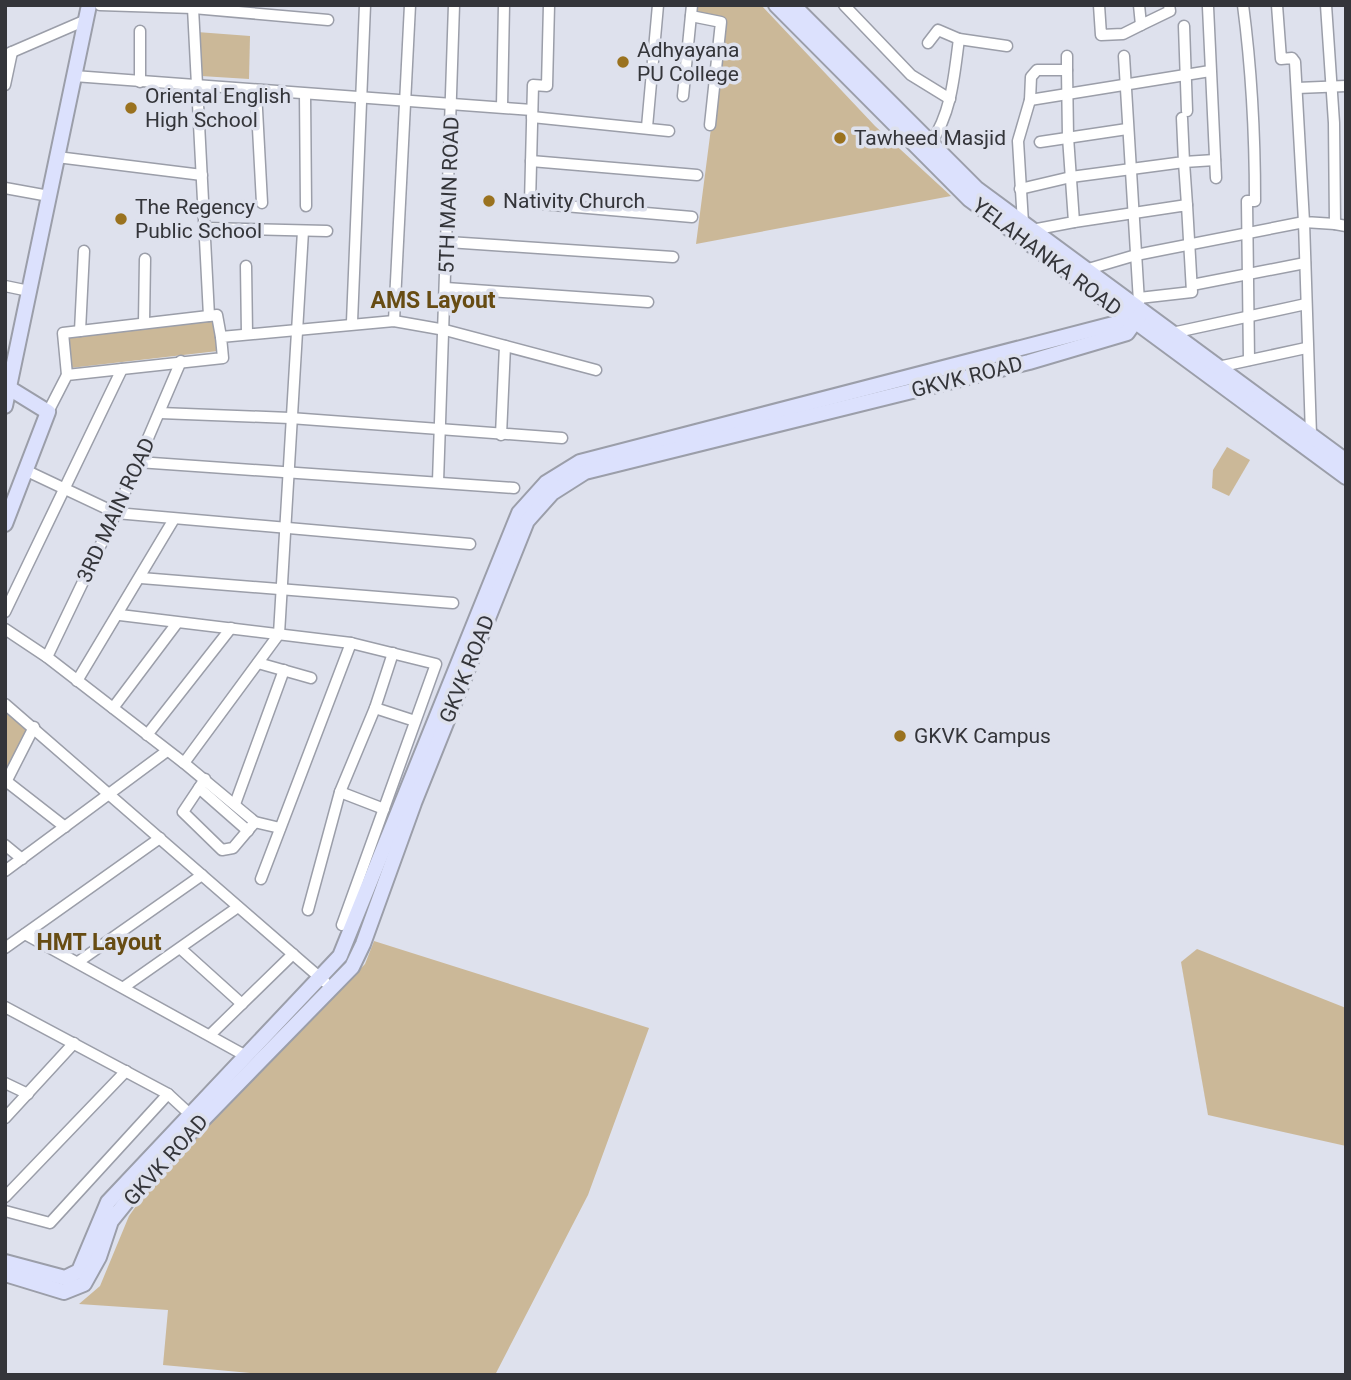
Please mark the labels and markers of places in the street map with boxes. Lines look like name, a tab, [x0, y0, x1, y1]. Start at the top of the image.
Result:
place label: Adhyayana PU College	[637, 38, 739, 86]
marker: Adhyayana PU College	[615, 54, 631, 70]
place label: Oriental English High School	[145, 84, 291, 132]
marker: Oriental English High School	[123, 100, 139, 116]
place label: Tawheed Masjid	[854, 126, 1006, 150]
marker: Tawheed Masjid	[832, 130, 848, 146]
place label: Nativity Church	[503, 189, 645, 213]
marker: Nativity Church	[481, 193, 497, 209]
place label: The Regency Public School	[135, 195, 262, 243]
marker: The Regency Public School	[113, 211, 129, 227]
place label: GKVK Campus	[914, 724, 1051, 748]
marker: GKVK Campus	[892, 728, 908, 744]

